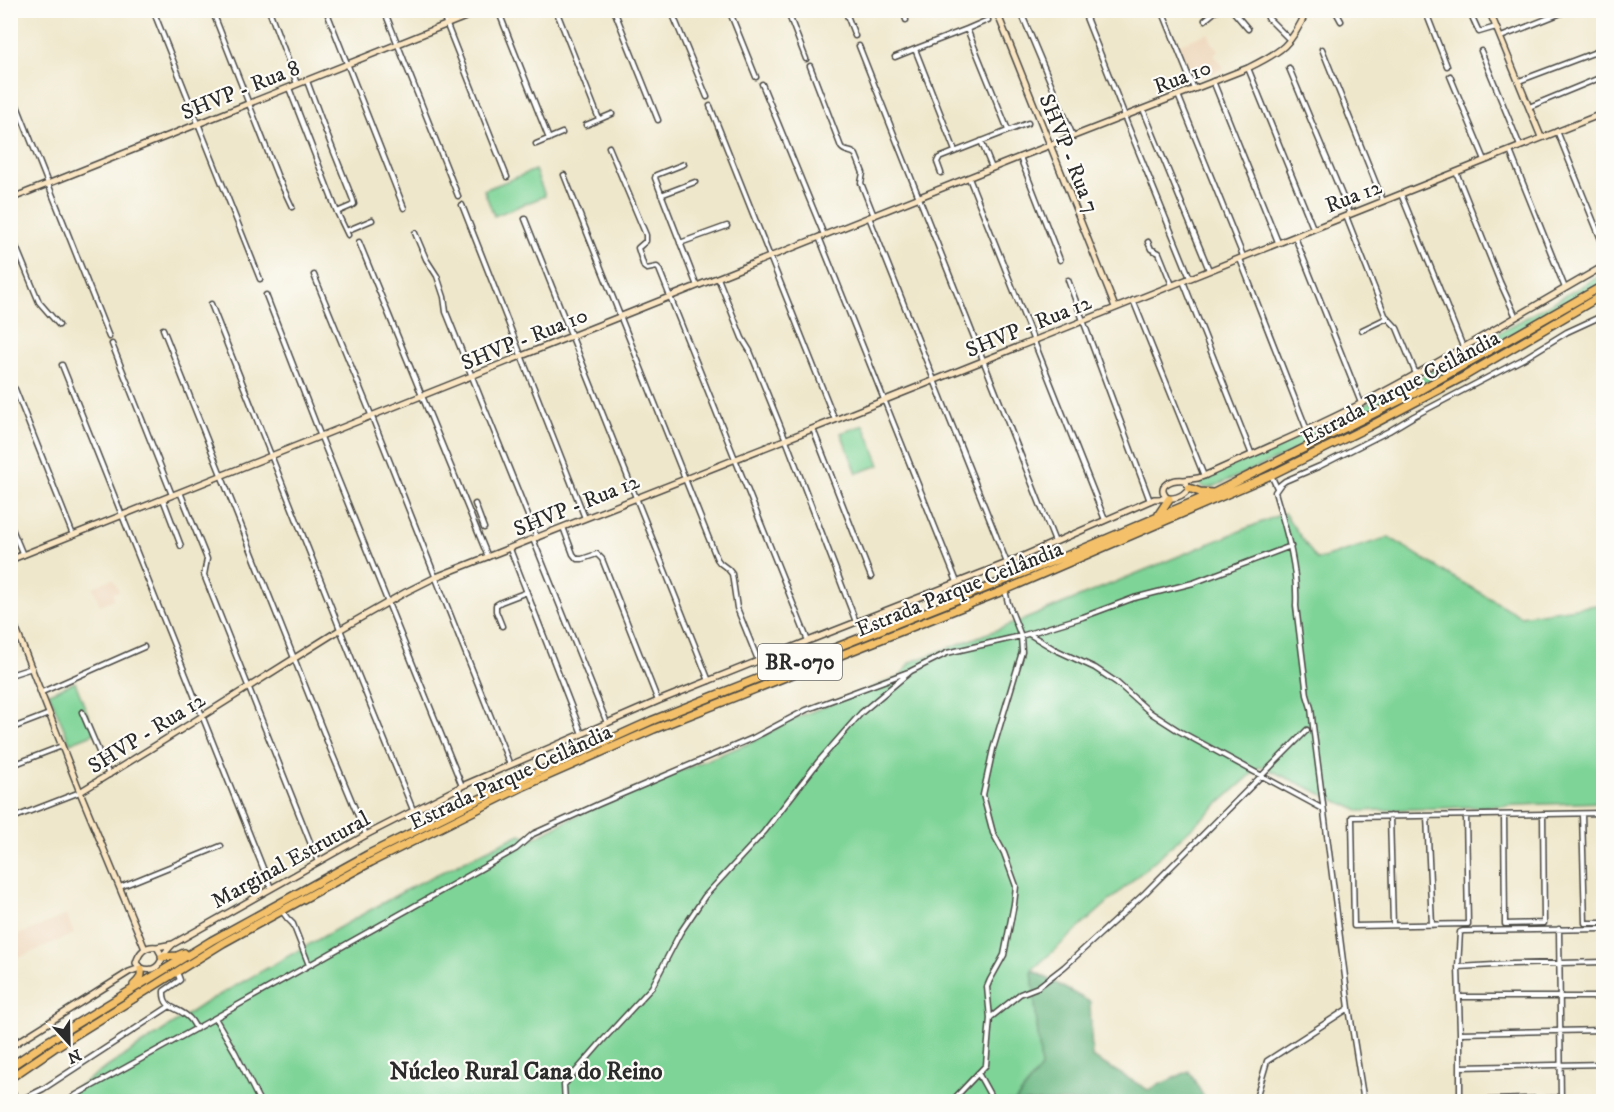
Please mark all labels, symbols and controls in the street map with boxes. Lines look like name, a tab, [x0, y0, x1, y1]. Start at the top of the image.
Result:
street label: SHVP - Rua 8	[177, 54, 304, 126]
street label: Rua 10	[1150, 54, 1215, 101]
street label: SHVP - Rua 7	[1032, 90, 1105, 217]
street label: Rua 12	[1322, 173, 1386, 219]
street label: SHVP - Rua 12	[962, 289, 1096, 364]
street label: SHVP - Rua 10	[457, 302, 592, 377]
street label: Estrada Parque Ceilândia	[1297, 324, 1505, 452]
street label: SHVP - Rua 12	[510, 468, 644, 543]
street label: Estrada Parque Ceilândia	[852, 535, 1068, 643]
road number: BR-070	[758, 644, 842, 680]
street label: SHVP - Rua 12	[83, 686, 211, 780]
street label: Estrada Parque Ceilândia	[405, 718, 617, 836]
street label: Marginal Estrutural	[207, 805, 375, 915]
north arrow	[39, 1013, 99, 1073]
text: N	[64, 1044, 84, 1068]
district label: Núcleo Rural Cana do Reino	[390, 1057, 663, 1087]

